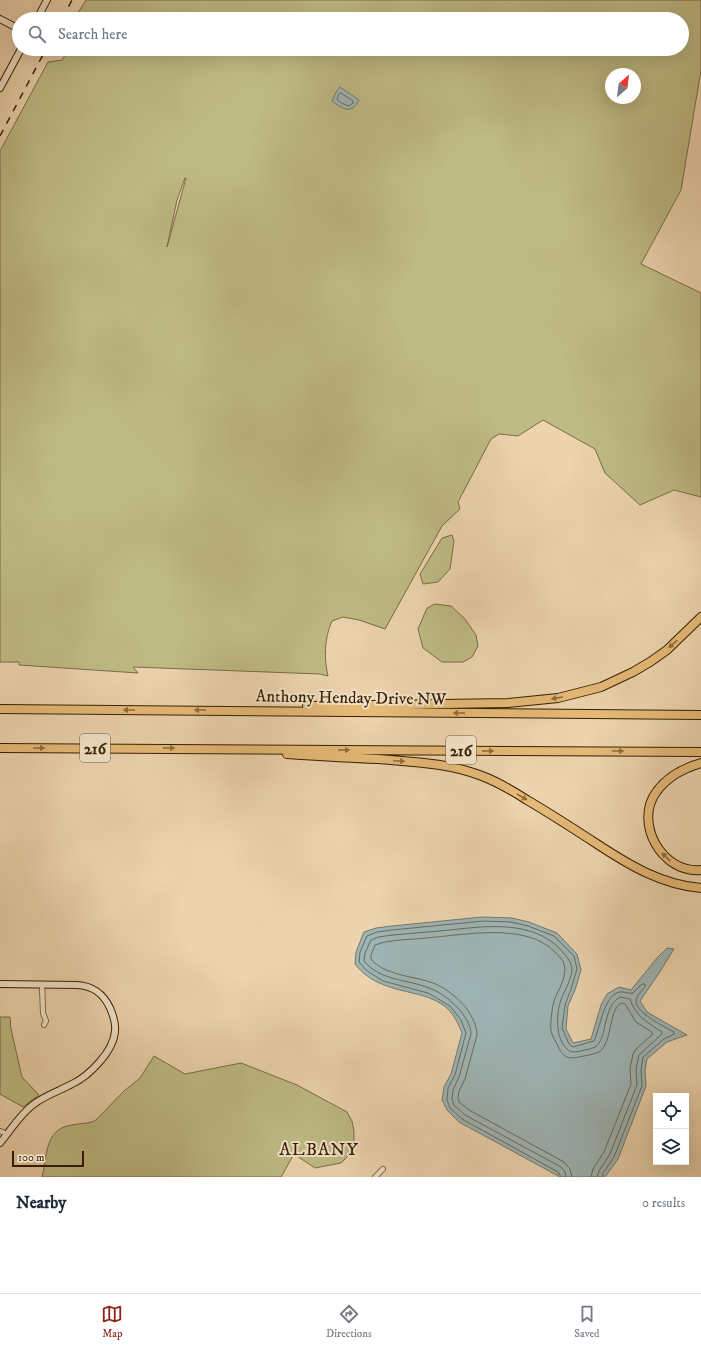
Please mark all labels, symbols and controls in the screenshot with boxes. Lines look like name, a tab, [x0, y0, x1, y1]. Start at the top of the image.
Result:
search box	[12, 12, 689, 56]
icon: search	[26, 23, 48, 45]
text: Search here	[58, 25, 127, 44]
north arrow	[605, 68, 641, 104]
one-way arrow	[668, 639, 678, 649]
street label: Anthony Henday Drive NW	[255, 685, 447, 711]
one-way arrow	[551, 695, 563, 701]
one-way arrow	[122, 707, 135, 713]
one-way arrow	[193, 707, 206, 713]
one-way arrow	[452, 710, 465, 716]
road number: 216	[80, 734, 110, 762]
road number: 216	[446, 736, 476, 764]
one-way arrow	[33, 745, 46, 751]
one-way arrow	[163, 745, 176, 751]
one-way arrow	[338, 746, 350, 753]
one-way arrow	[482, 747, 494, 754]
one-way arrow	[612, 748, 624, 755]
one-way arrow	[393, 757, 405, 764]
one-way arrow	[516, 794, 528, 801]
one-way arrow	[661, 852, 671, 862]
map controls	[653, 1093, 689, 1165]
button: locate	[653, 1093, 689, 1129]
button: layers	[653, 1129, 689, 1165]
district label: ALBANY	[279, 1139, 359, 1161]
scale bar	[12, 1149, 84, 1168]
text: 100 m	[18, 1151, 44, 1165]
text: Nearby	[16, 1192, 66, 1214]
text: 0 results	[642, 1195, 685, 1211]
tab: Map	[101, 1303, 123, 1341]
tab: Directions	[326, 1303, 372, 1341]
tab: Saved	[574, 1303, 600, 1341]

